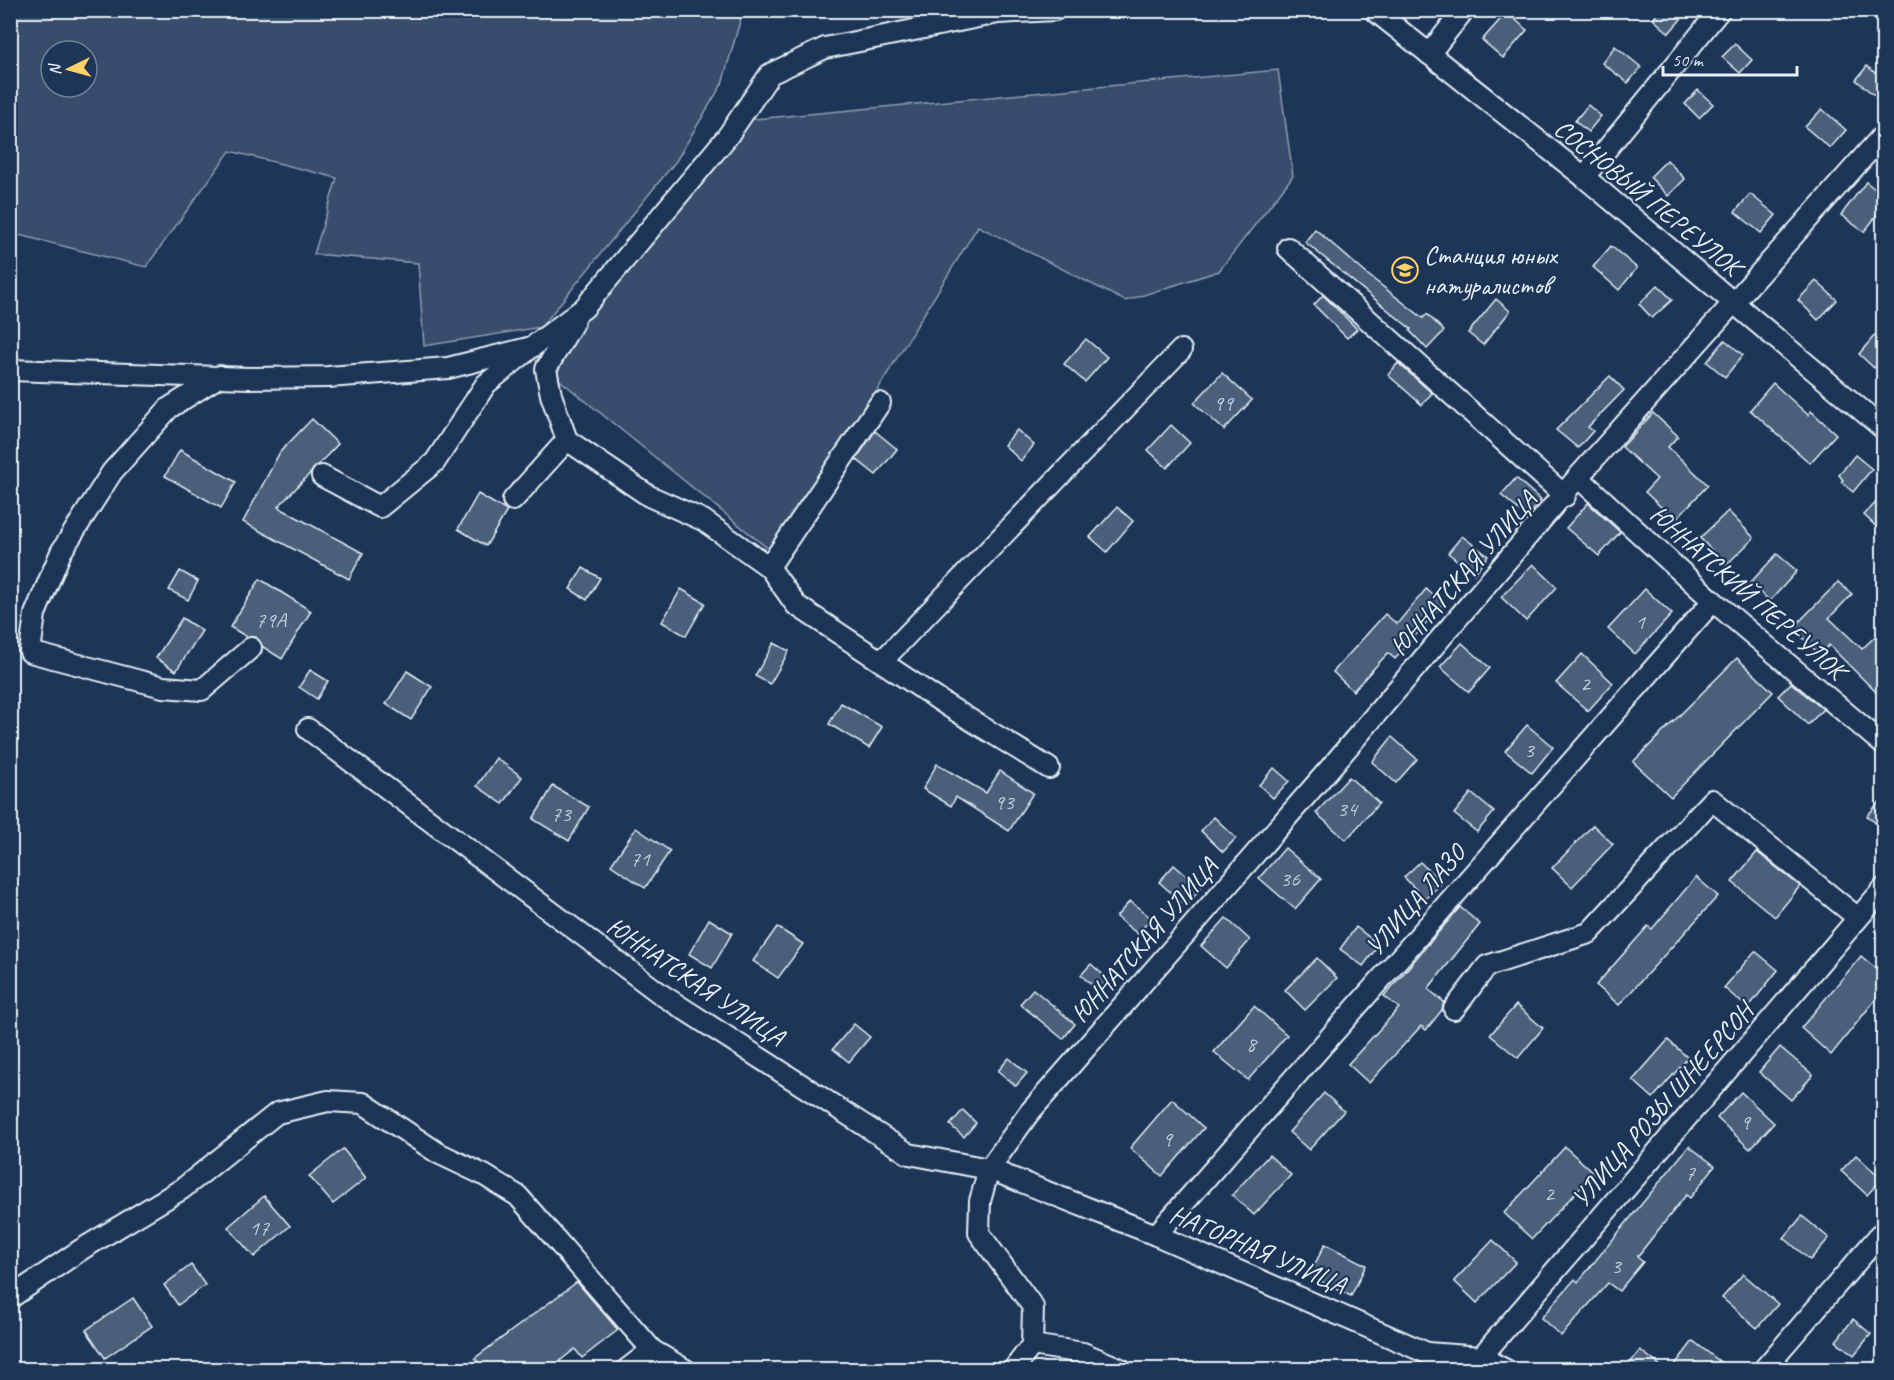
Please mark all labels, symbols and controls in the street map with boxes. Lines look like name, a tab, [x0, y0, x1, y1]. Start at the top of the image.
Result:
north arrow	[39, 39, 99, 99]
scale bar	[1663, 39, 1796, 77]
text: 50 m	[1672, 49, 1705, 71]
text: N	[44, 61, 65, 76]
street label: СОСНОВЫЙ ПЕРЕУЛОК	[1548, 112, 1752, 286]
place label: Станция юных натуралистов	[1424, 239, 1559, 302]
school or university icon: Станция юных натуралистов	[1390, 255, 1420, 285]
house number: 99	[1213, 389, 1235, 417]
street label: ЮННАТСКАЯ УЛИЦА	[1383, 483, 1545, 663]
street label: ЮННАТСКИЙ ПЕРЕУЛОК	[1643, 498, 1856, 690]
house number: 79А	[256, 606, 287, 634]
house number: 1	[1635, 608, 1646, 636]
house number: 2	[1580, 670, 1592, 698]
house number: 3	[1524, 736, 1536, 764]
house number: 93	[994, 788, 1016, 816]
house number: 34	[1337, 795, 1359, 823]
house number: 73	[551, 800, 573, 828]
street label: УЛИЦА ЛАЗО	[1358, 836, 1475, 963]
house number: 71	[630, 845, 651, 873]
street label: ЮННАТСКАЯ УЛИЦА	[1064, 850, 1226, 1030]
house number: 36	[1280, 865, 1301, 893]
street label: ЮННАТСКАЯ УЛИЦА	[600, 910, 793, 1054]
street label: УЛИЦА РОЗЫ ШНЕЕРСОН	[1564, 993, 1763, 1215]
house number: 8	[1246, 1030, 1258, 1058]
house number: 9	[1740, 1108, 1752, 1136]
house number: 9	[1162, 1125, 1174, 1153]
house number: 7	[1685, 1159, 1696, 1187]
house number: 2	[1544, 1180, 1556, 1208]
street label: НАГОРНАЯ УЛИЦА	[1165, 1198, 1353, 1302]
house number: 17	[249, 1214, 270, 1242]
house number: 3	[1611, 1252, 1623, 1280]

